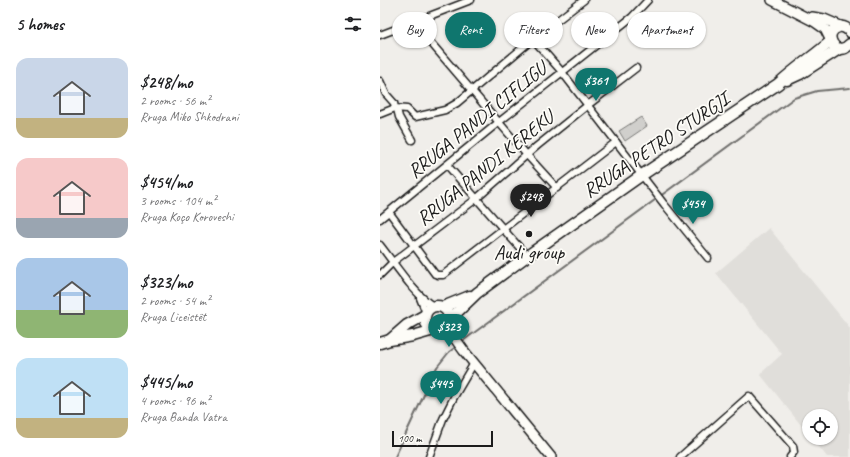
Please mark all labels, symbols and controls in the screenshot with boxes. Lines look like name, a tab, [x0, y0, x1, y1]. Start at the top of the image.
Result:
chip: Buy	[392, 12, 437, 48]
chip: Rent	[445, 12, 496, 48]
chip: Filters	[504, 12, 563, 48]
chip: New	[571, 12, 619, 48]
chip: Apartment	[627, 12, 706, 48]
icon: filters	[342, 13, 364, 35]
text: 5 homes	[16, 14, 64, 35]
street label: RRUGA PANDI CIFLIGU	[403, 54, 554, 184]
pin: $361	[572, 68, 620, 102]
text: $248/mo	[140, 72, 192, 93]
text: $361	[584, 73, 608, 89]
icon: home	[48, 74, 96, 122]
street label: RRUGA PETRO STURGJI	[578, 85, 737, 203]
text: 2 rooms · 56 m²	[140, 93, 210, 109]
street label: RRUGA PANDI KEREKU	[411, 103, 561, 231]
text: Rruga Miko Shkodrani	[140, 109, 238, 125]
text: $454/mo	[140, 172, 192, 193]
icon: home	[48, 174, 96, 222]
pin: $248	[507, 184, 555, 218]
text: $248	[519, 189, 543, 205]
pin: $454	[669, 191, 717, 225]
text: 3 rooms · 104 m²	[140, 193, 216, 209]
text: $454	[681, 196, 705, 212]
text: Rruga Koço Koroveshi	[140, 209, 234, 225]
marker: Audi group	[524, 229, 534, 239]
place label: Audi group	[494, 240, 565, 265]
text: $323/mo	[140, 272, 192, 293]
icon: home	[48, 274, 96, 322]
text: 2 rooms · 54 m²	[140, 293, 210, 309]
text: Rruga Liceistët	[140, 309, 206, 325]
pin: $323	[425, 314, 473, 348]
text: $323	[437, 319, 461, 335]
pin: $445	[417, 371, 465, 405]
text: $445/mo	[140, 372, 192, 393]
icon: home	[48, 374, 96, 422]
text: $445	[429, 376, 453, 392]
text: 4 rooms · 96 m²	[140, 393, 210, 409]
text: Rruga Banda Vatra	[140, 409, 227, 425]
map controls	[802, 409, 838, 445]
button: locate	[802, 409, 838, 445]
scale bar	[392, 429, 493, 448]
text: 100 m	[398, 431, 422, 445]

